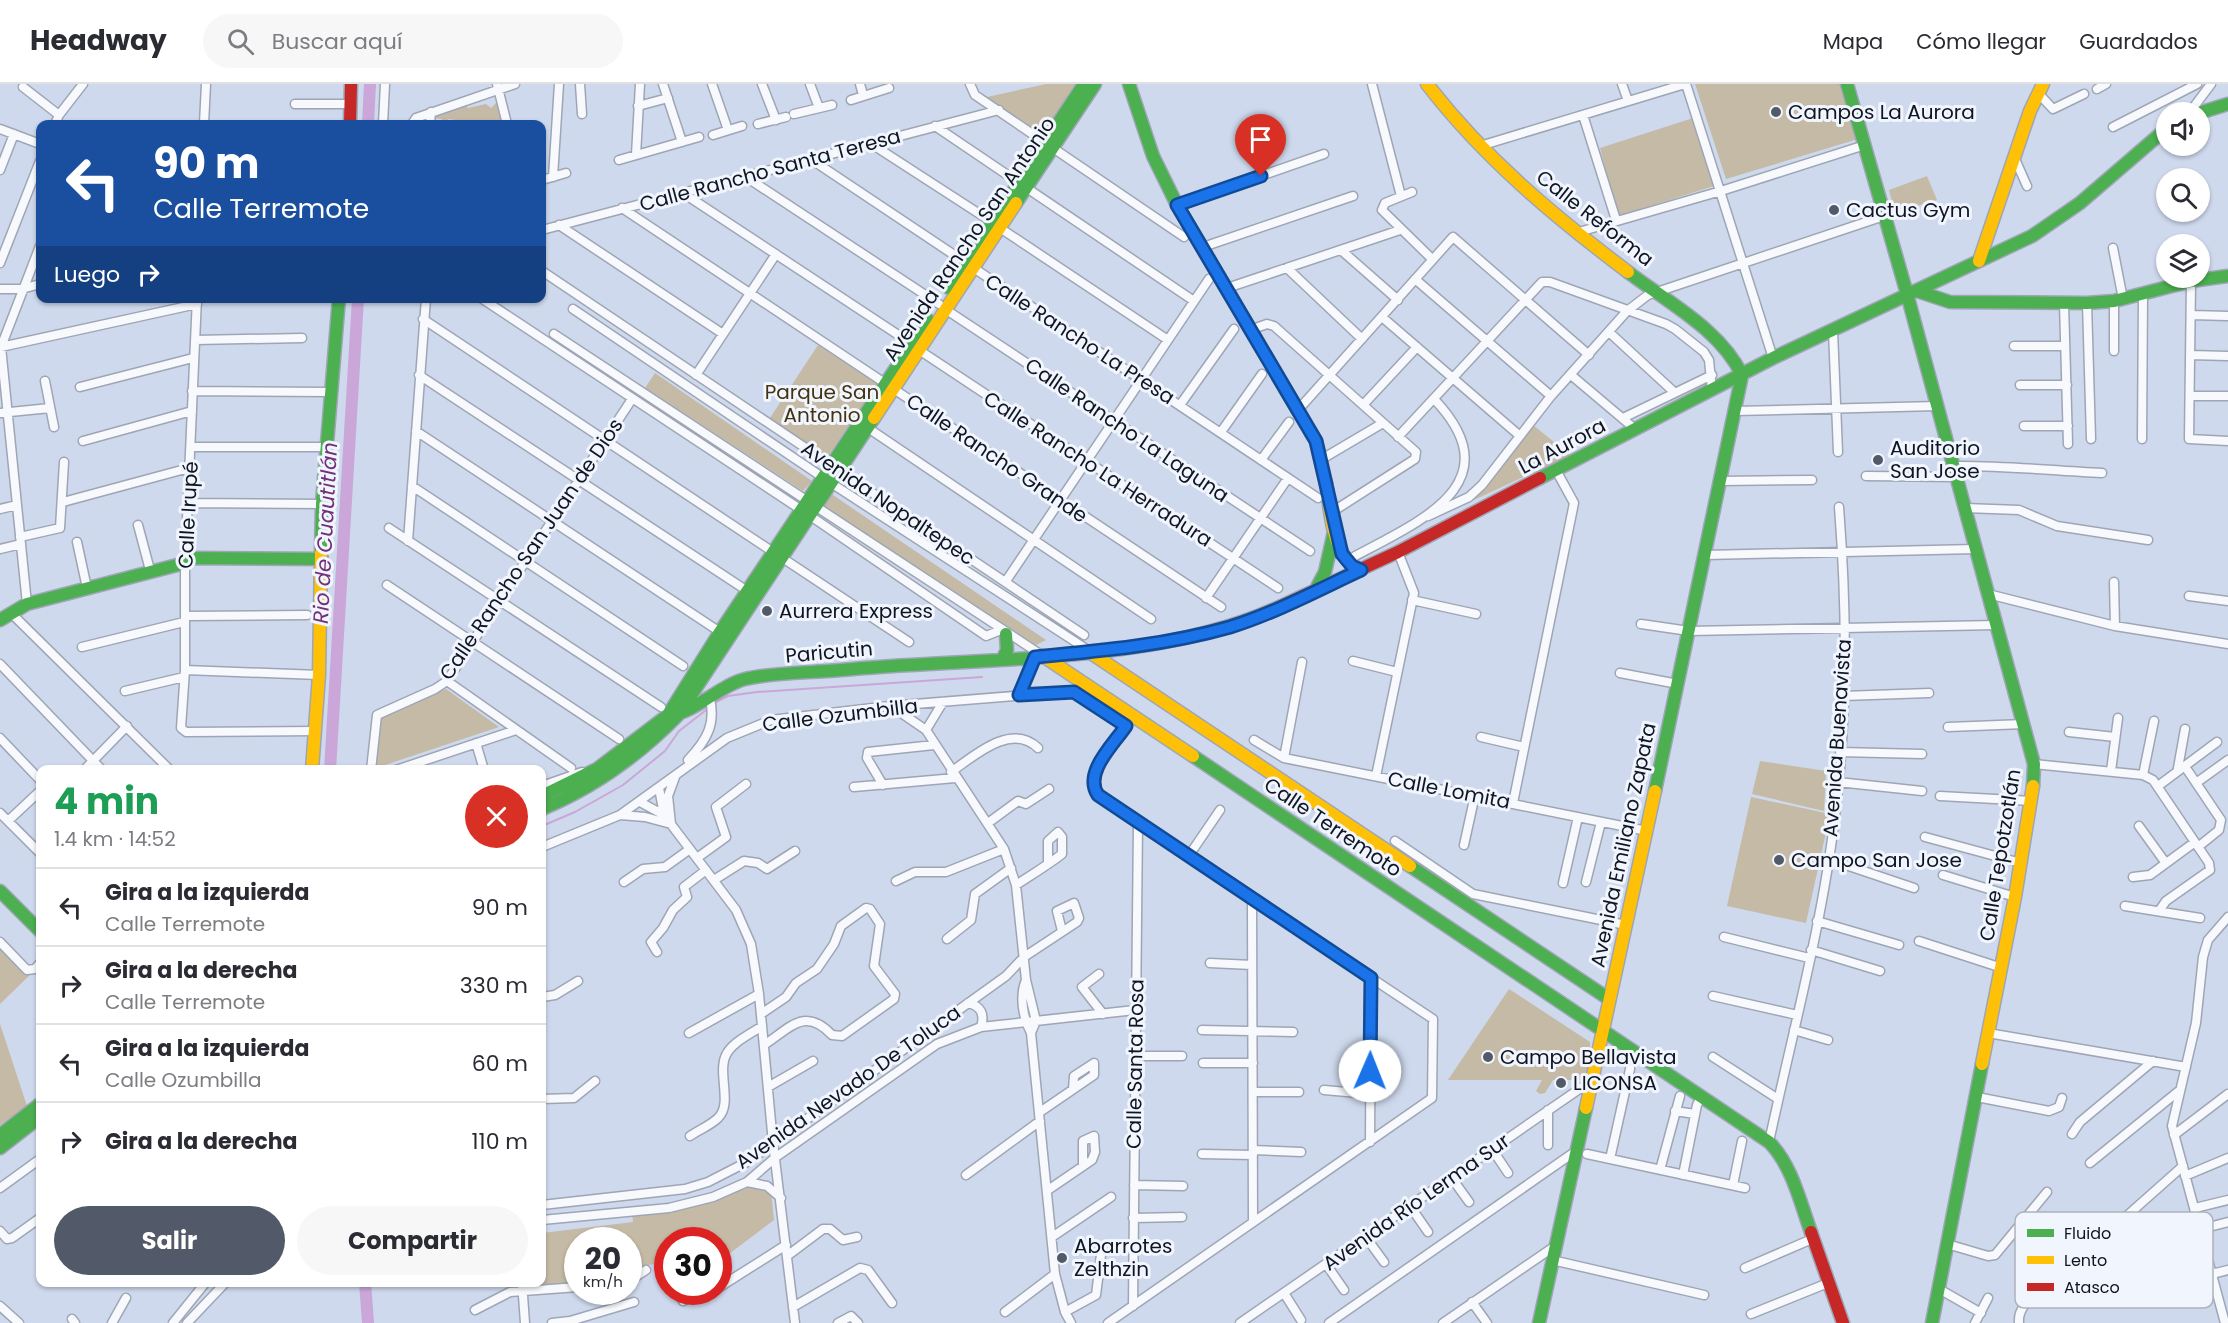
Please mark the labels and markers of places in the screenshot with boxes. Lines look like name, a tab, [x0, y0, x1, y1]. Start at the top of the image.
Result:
place label: Campos La Aurora	[1788, 98, 1975, 126]
marker: Campos La Aurora	[1769, 105, 1783, 119]
pin	[1235, 114, 1286, 176]
place label: Cactus Gym	[1846, 196, 1970, 224]
marker: Cactus Gym	[1827, 203, 1841, 217]
place label: Auditorio San Jose	[1890, 434, 1980, 485]
marker: Auditorio San Jose	[1871, 453, 1885, 467]
place label: Aurrera Express	[779, 597, 933, 625]
marker: Aurrera Express	[760, 604, 774, 618]
place label: Campo San Jose	[1791, 846, 1962, 874]
marker: Campo San Jose	[1772, 853, 1786, 867]
place label: Campo Bellavista	[1500, 1043, 1677, 1071]
marker: Campo Bellavista	[1481, 1050, 1495, 1064]
place label: LICONSA	[1573, 1069, 1657, 1097]
marker: LICONSA	[1554, 1076, 1568, 1090]
place label: Abarrotes Zelthzin	[1074, 1232, 1172, 1283]
marker: Abarrotes Zelthzin	[1055, 1251, 1069, 1265]

